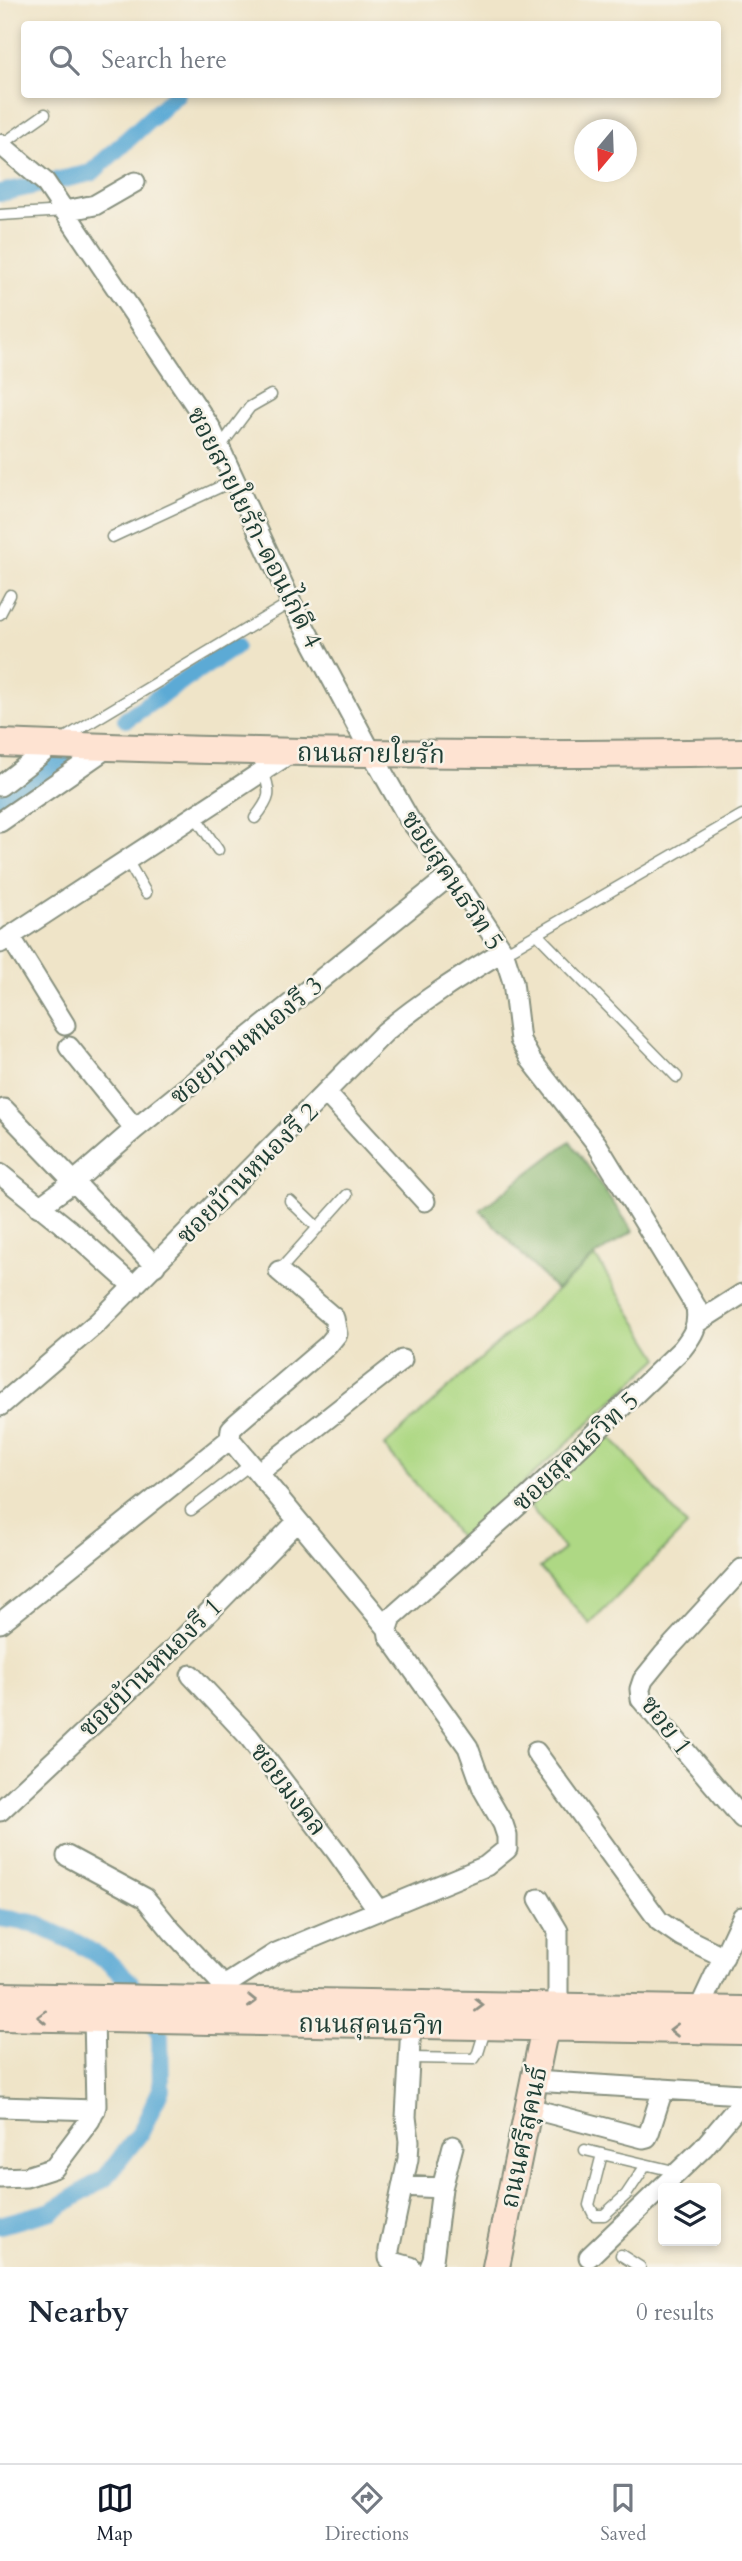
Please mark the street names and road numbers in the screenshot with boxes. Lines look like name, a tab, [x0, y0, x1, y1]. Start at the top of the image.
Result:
street label: ซอยสายใยรัก-ดอนไก่ดี 4	[178, 400, 332, 654]
street label: ถนนสายใยรัก	[297, 734, 445, 772]
street label: ซอยสุคนธวิท 5	[393, 804, 512, 957]
street label: ซอยบ้านหนองรี 3	[162, 968, 330, 1113]
street label: ซอยบ้านหนองรี 2	[169, 1095, 326, 1252]
street label: ซอยสุคนธวิท 5	[504, 1383, 646, 1519]
street label: ซอยบ้านหนองรี 1	[71, 1590, 230, 1745]
street label: ซอย 1	[633, 1688, 701, 1762]
street label: ซอยมงคล	[242, 1735, 335, 1843]
street label: ถนนสุคนธวิท	[298, 2006, 444, 2043]
street label: ถนนศรีสุคนธ์	[491, 2063, 556, 2211]

